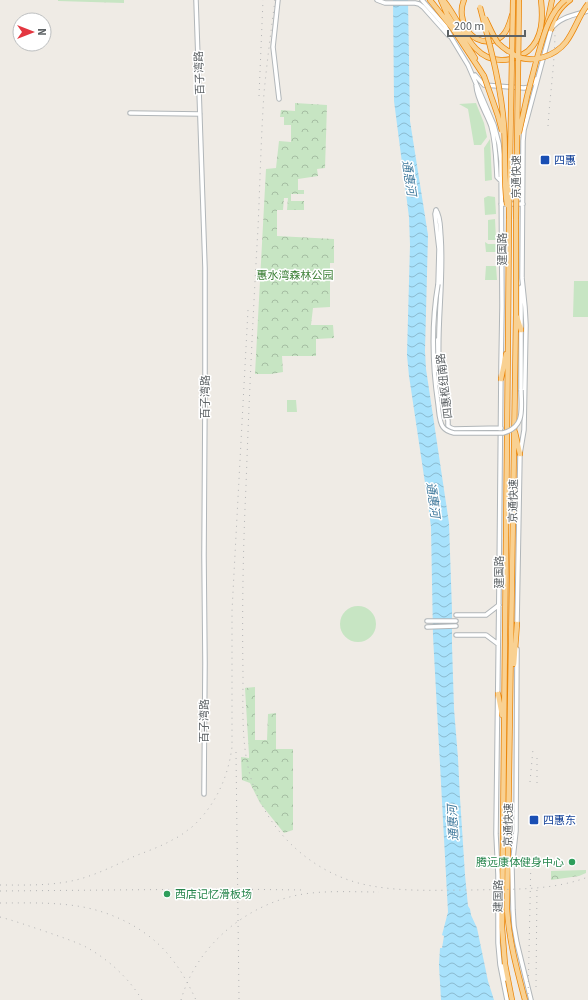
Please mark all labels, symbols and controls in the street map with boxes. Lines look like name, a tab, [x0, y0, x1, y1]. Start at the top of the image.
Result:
north arrow	[12, 12, 52, 52]
scale bar	[448, 12, 525, 38]
text: 200 m	[454, 18, 484, 35]
text: N	[34, 28, 49, 36]
street label: 百子湾路	[191, 51, 208, 95]
place label: 四惠	[554, 153, 576, 168]
marker: 四惠	[539, 154, 551, 166]
street label: 京通快速	[509, 155, 524, 199]
water label: 通惠河	[397, 159, 420, 199]
street label: 建国路	[495, 233, 510, 266]
park label: 惠水湾森林公园	[257, 268, 334, 283]
street label: 四惠枢纽南路	[433, 352, 456, 420]
street label: 百子湾路	[198, 375, 213, 419]
street label: 京通快速	[506, 479, 521, 523]
water label: 通惠河	[422, 481, 444, 521]
street label: 建国路	[492, 556, 507, 589]
street label: 百子湾路	[197, 699, 212, 743]
water label: 通惠河	[444, 803, 463, 841]
street label: 京通快速	[501, 803, 516, 847]
place label: 四惠东	[543, 813, 576, 828]
marker: 四惠东	[528, 814, 540, 826]
place label: 腾远康体健身中心	[476, 855, 564, 870]
marker: 腾远康体健身中心	[567, 857, 577, 867]
street label: 建国路	[491, 879, 506, 913]
place label: 西店记忆滑板场	[175, 887, 252, 902]
marker: 西店记忆滑板场	[162, 889, 172, 899]

